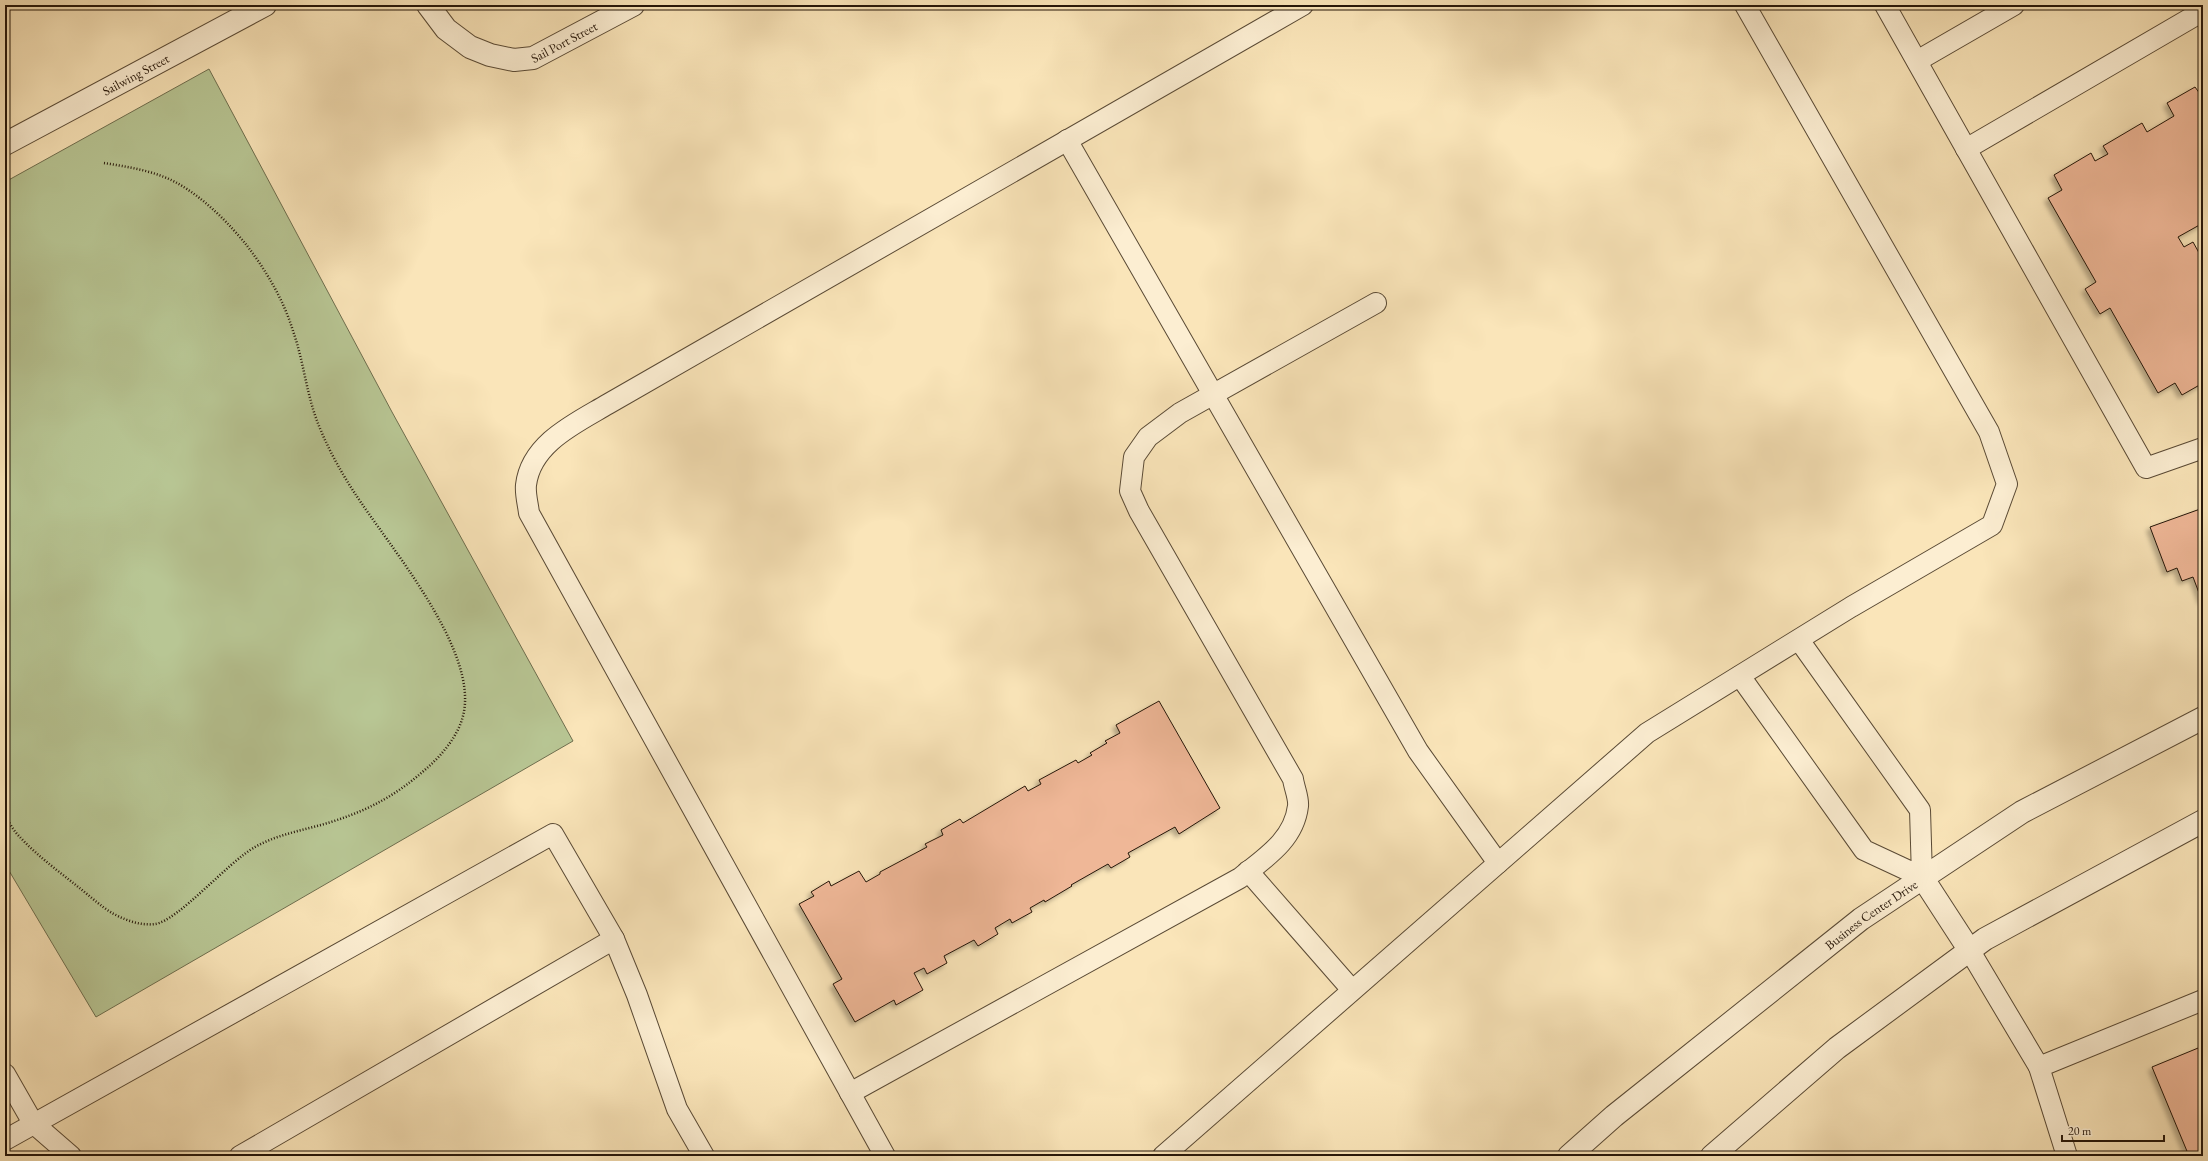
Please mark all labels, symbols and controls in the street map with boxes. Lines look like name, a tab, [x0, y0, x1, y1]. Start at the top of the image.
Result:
street label: Sail Port Street	[528, 18, 600, 67]
street label: Sailwing Street	[99, 50, 172, 99]
street label: Business Center Drive	[1822, 876, 1921, 954]
scale bar	[2062, 1117, 2164, 1143]
text: 20 m	[2068, 1123, 2092, 1139]

